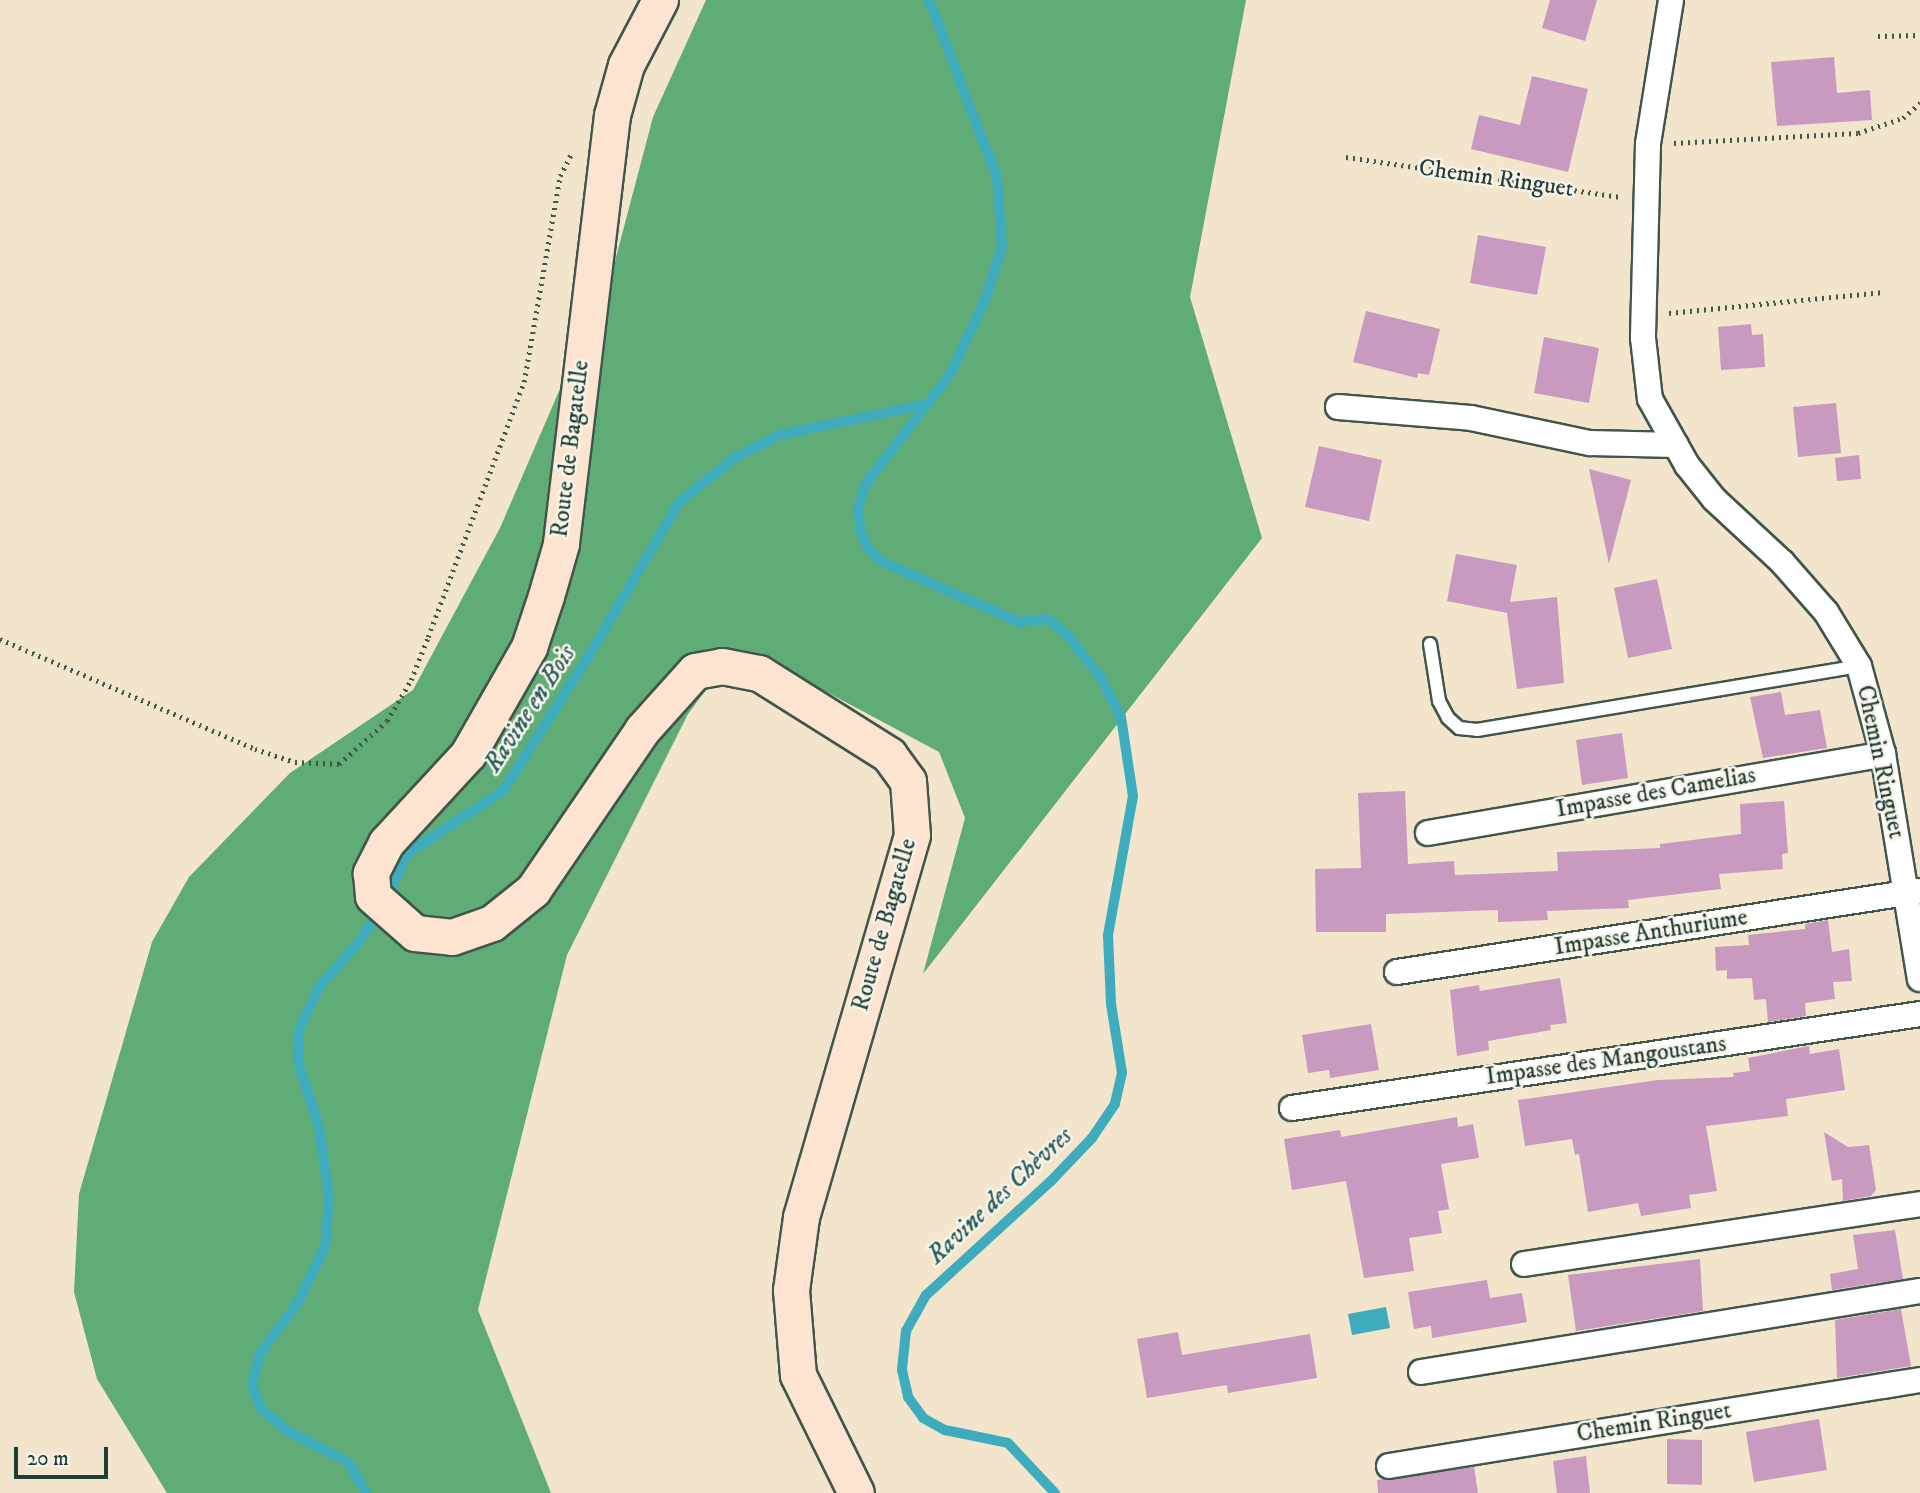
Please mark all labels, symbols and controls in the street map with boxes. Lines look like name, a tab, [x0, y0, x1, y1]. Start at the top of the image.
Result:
street label: Chemin Ringuet	[1417, 154, 1575, 204]
street label: Route de Bagatelle	[546, 359, 596, 539]
water label: Ravine en Bois	[477, 640, 583, 778]
street label: Chemin Ringuet	[1850, 683, 1910, 841]
street label: Impasse des Camelias	[1554, 761, 1758, 825]
street label: Route de Bagatelle	[847, 835, 923, 1015]
street label: Impasse Anthuriume	[1552, 904, 1750, 962]
street label: Impasse des Mangoustans	[1484, 1030, 1728, 1092]
water label: Ravine des Chèvres	[921, 1121, 1079, 1271]
street label: Chemin Ringuet	[1575, 1397, 1733, 1449]
scale bar	[18, 1434, 112, 1478]
text: 20 m	[27, 1446, 69, 1472]

